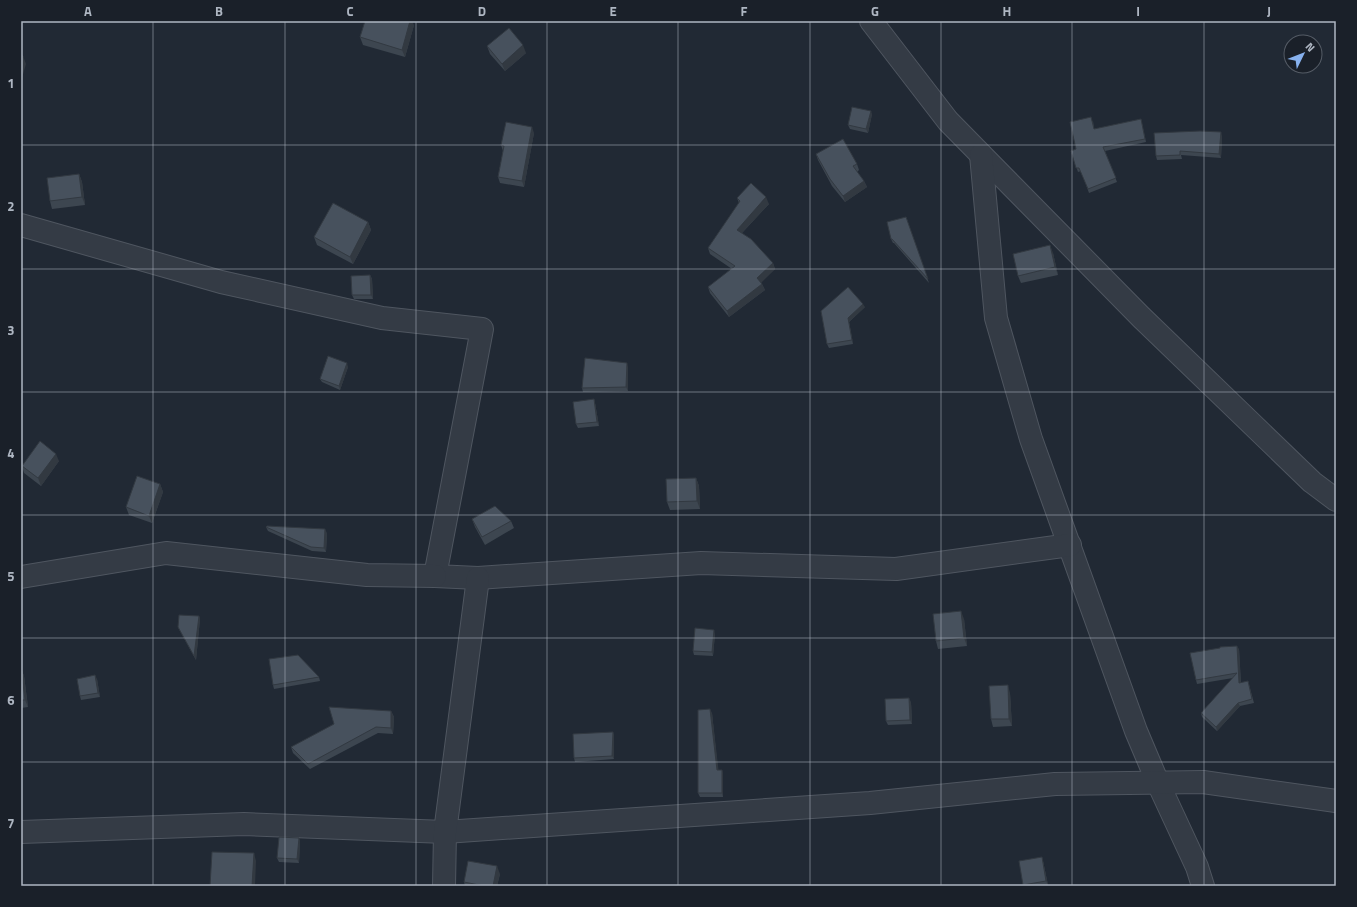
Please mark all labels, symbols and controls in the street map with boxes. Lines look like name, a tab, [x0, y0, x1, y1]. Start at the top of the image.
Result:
text: A	[84, 1, 92, 21]
text: B	[215, 1, 223, 21]
text: C	[346, 1, 354, 21]
text: D	[478, 1, 486, 21]
text: E	[609, 1, 617, 21]
text: F	[741, 1, 748, 21]
text: G	[871, 1, 879, 21]
text: H	[1003, 1, 1011, 21]
text: I	[1136, 1, 1140, 21]
text: J	[1267, 1, 1271, 21]
north arrow	[1283, 34, 1323, 74]
text: N	[1302, 39, 1319, 55]
text: 1	[7, 73, 15, 93]
text: 2	[7, 196, 15, 216]
text: 3	[7, 320, 15, 340]
text: 4	[7, 443, 15, 463]
text: 5	[7, 566, 15, 586]
text: 6	[7, 690, 15, 710]
text: 7	[7, 813, 15, 833]

